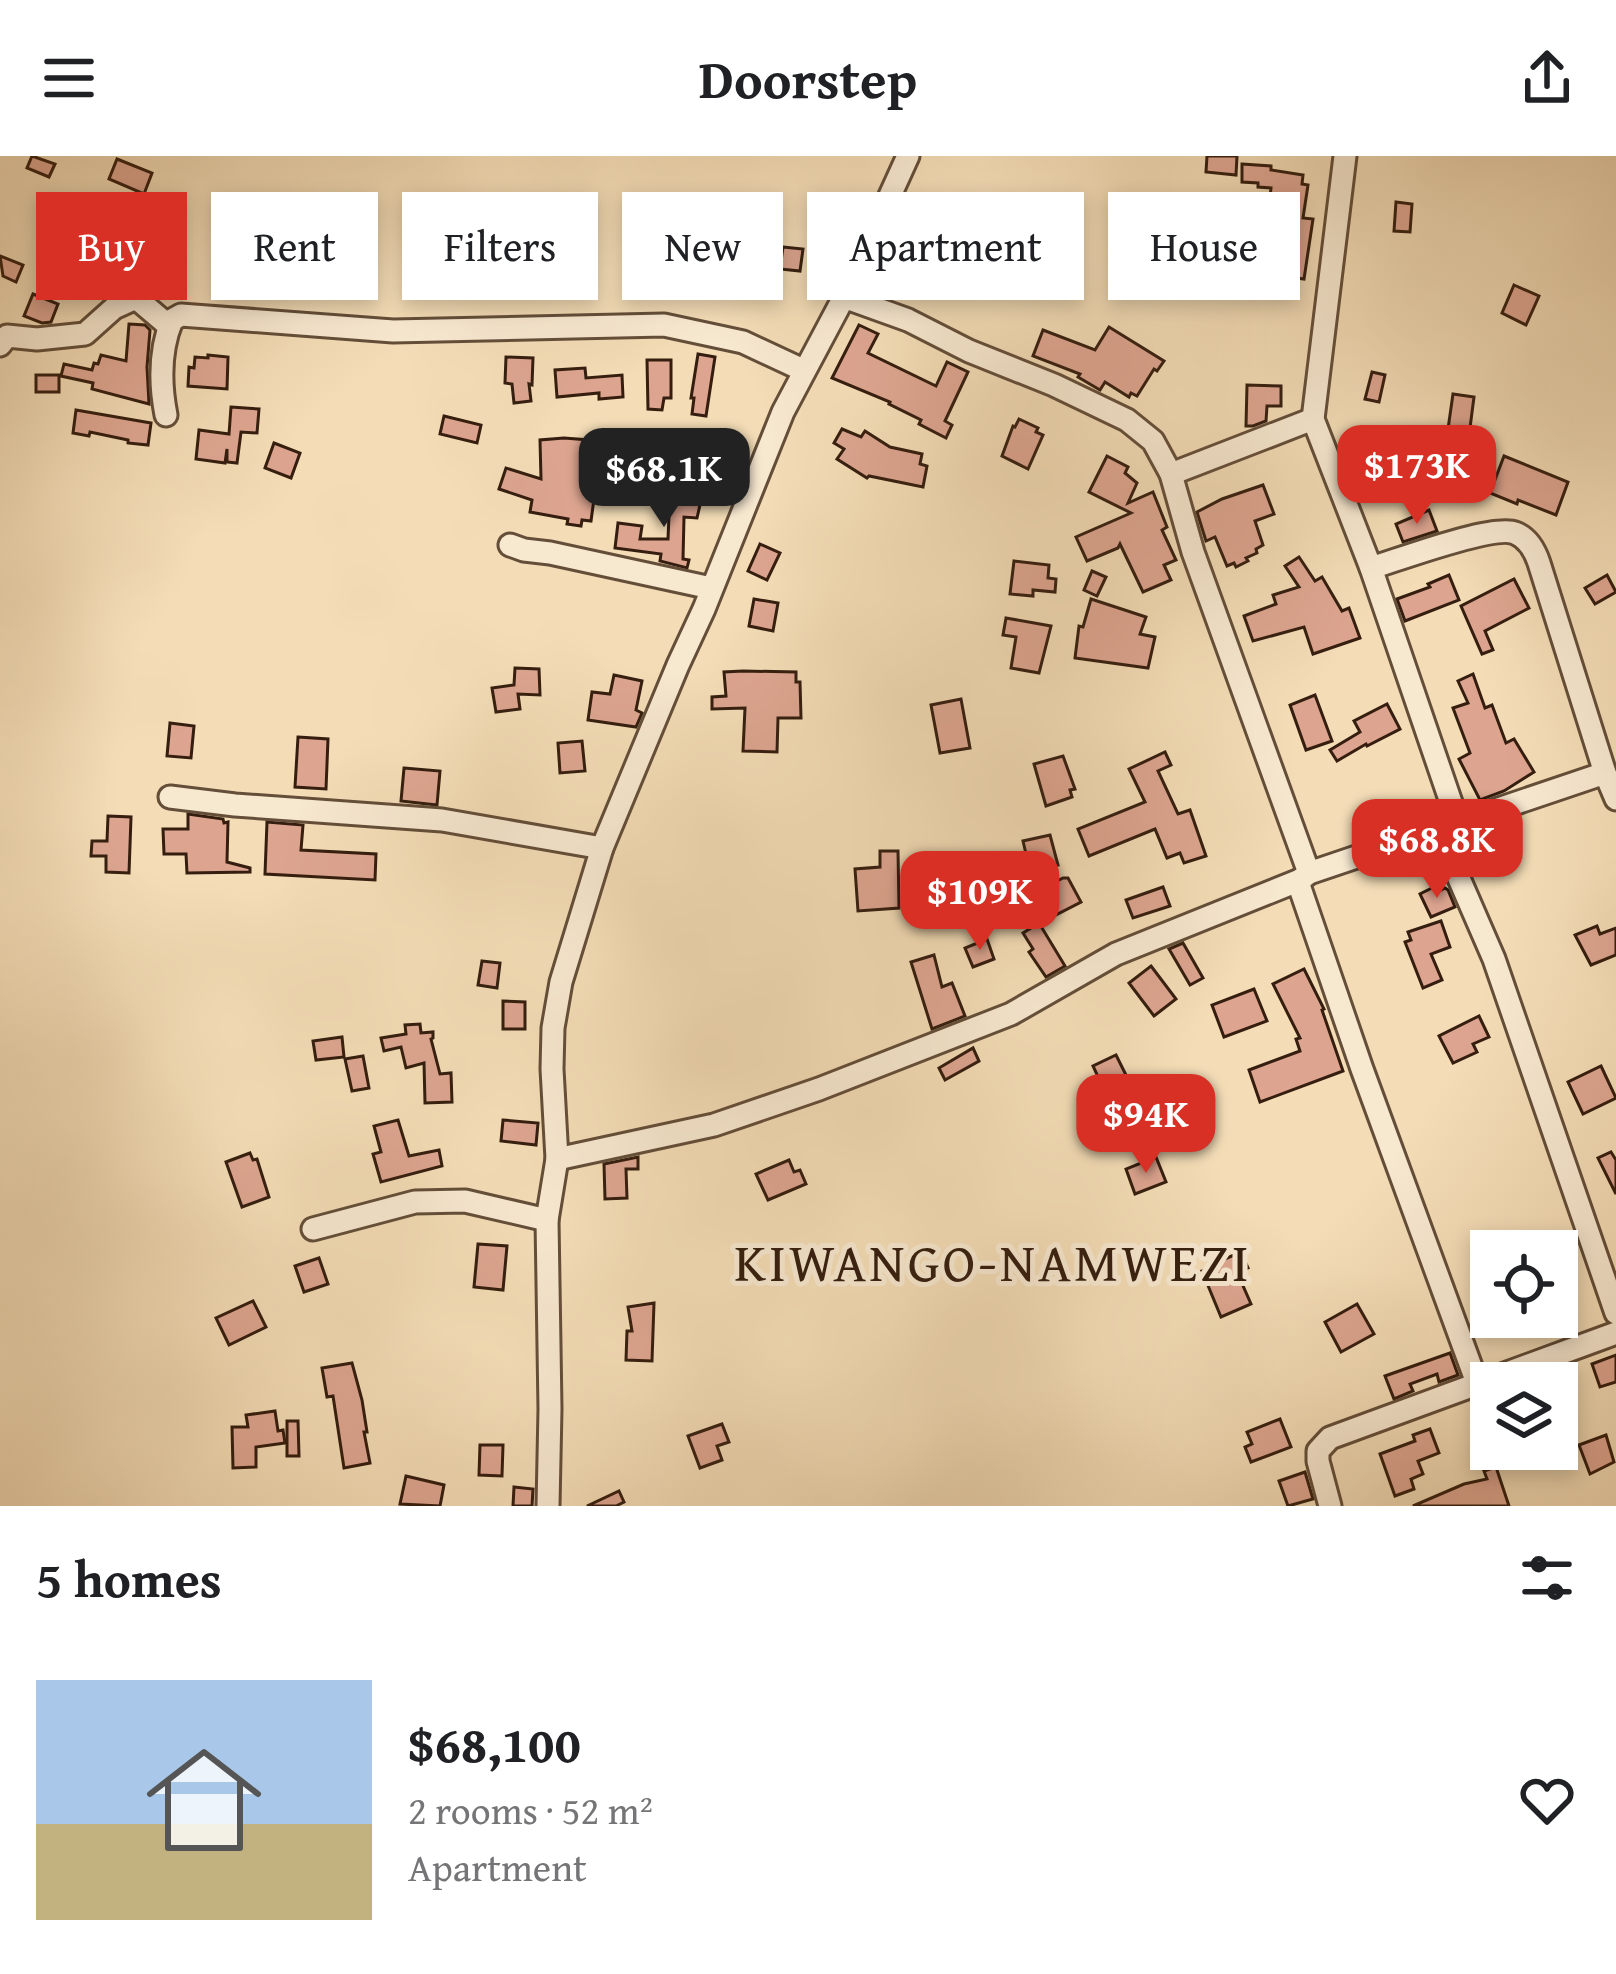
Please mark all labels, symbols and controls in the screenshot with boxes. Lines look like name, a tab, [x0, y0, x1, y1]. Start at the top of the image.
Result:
text: Doorstep	[699, 39, 917, 118]
icon: menu	[36, 45, 102, 111]
icon: share	[1514, 45, 1580, 111]
chip: Buy	[36, 192, 187, 300]
chip: Rent	[211, 192, 378, 300]
chip: Filters	[402, 192, 598, 300]
chip: New	[622, 192, 783, 300]
chip: Apartment	[807, 192, 1084, 300]
chip: House	[1108, 192, 1300, 300]
pin: $173K	[1333, 425, 1501, 527]
pin: $68.1K	[566, 428, 762, 530]
text: $173K	[1364, 435, 1470, 492]
text: $68.1K	[606, 438, 722, 495]
pin: $68.8K	[1339, 799, 1535, 901]
text: $68.8K	[1379, 809, 1495, 866]
pin: $109K	[896, 851, 1064, 953]
text: $109K	[927, 861, 1033, 918]
pin: $94K	[1075, 1074, 1217, 1176]
text: $94K	[1103, 1084, 1189, 1141]
district label: KIWANGO-NAMWEZI	[734, 1222, 1252, 1301]
map controls	[1470, 1230, 1578, 1470]
button: locate	[1470, 1230, 1578, 1338]
button: layers	[1470, 1362, 1578, 1470]
text: 5 homes	[36, 1541, 222, 1616]
icon: filters	[1514, 1545, 1580, 1611]
text: $68,100	[408, 1706, 581, 1781]
icon: home	[132, 1728, 276, 1872]
icon: heart	[1514, 1767, 1580, 1833]
text: 2 rooms · 52 m²	[408, 1781, 653, 1838]
text: Apartment	[408, 1838, 587, 1895]

